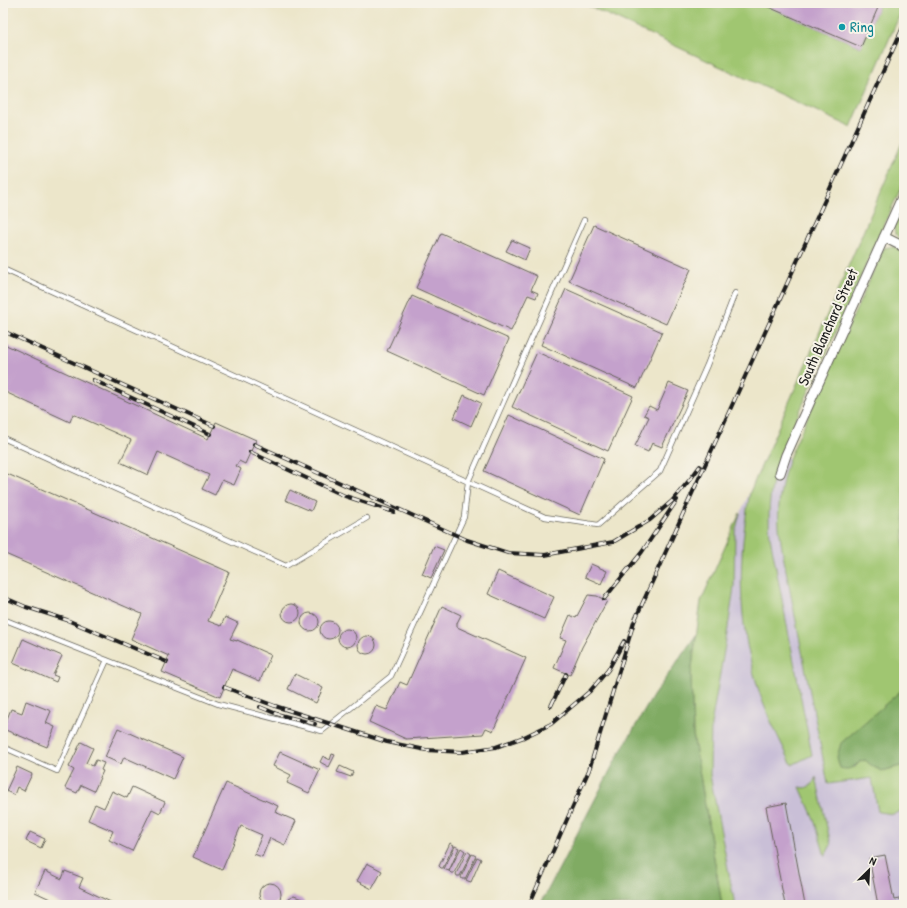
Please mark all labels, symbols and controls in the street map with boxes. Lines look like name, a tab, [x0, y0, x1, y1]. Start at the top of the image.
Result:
place label: Ring	[850, 16, 874, 37]
marker: Ring	[837, 22, 847, 32]
street label: South Blanchard Street	[792, 264, 863, 389]
north arrow	[849, 850, 889, 890]
text: N	[868, 853, 879, 869]

